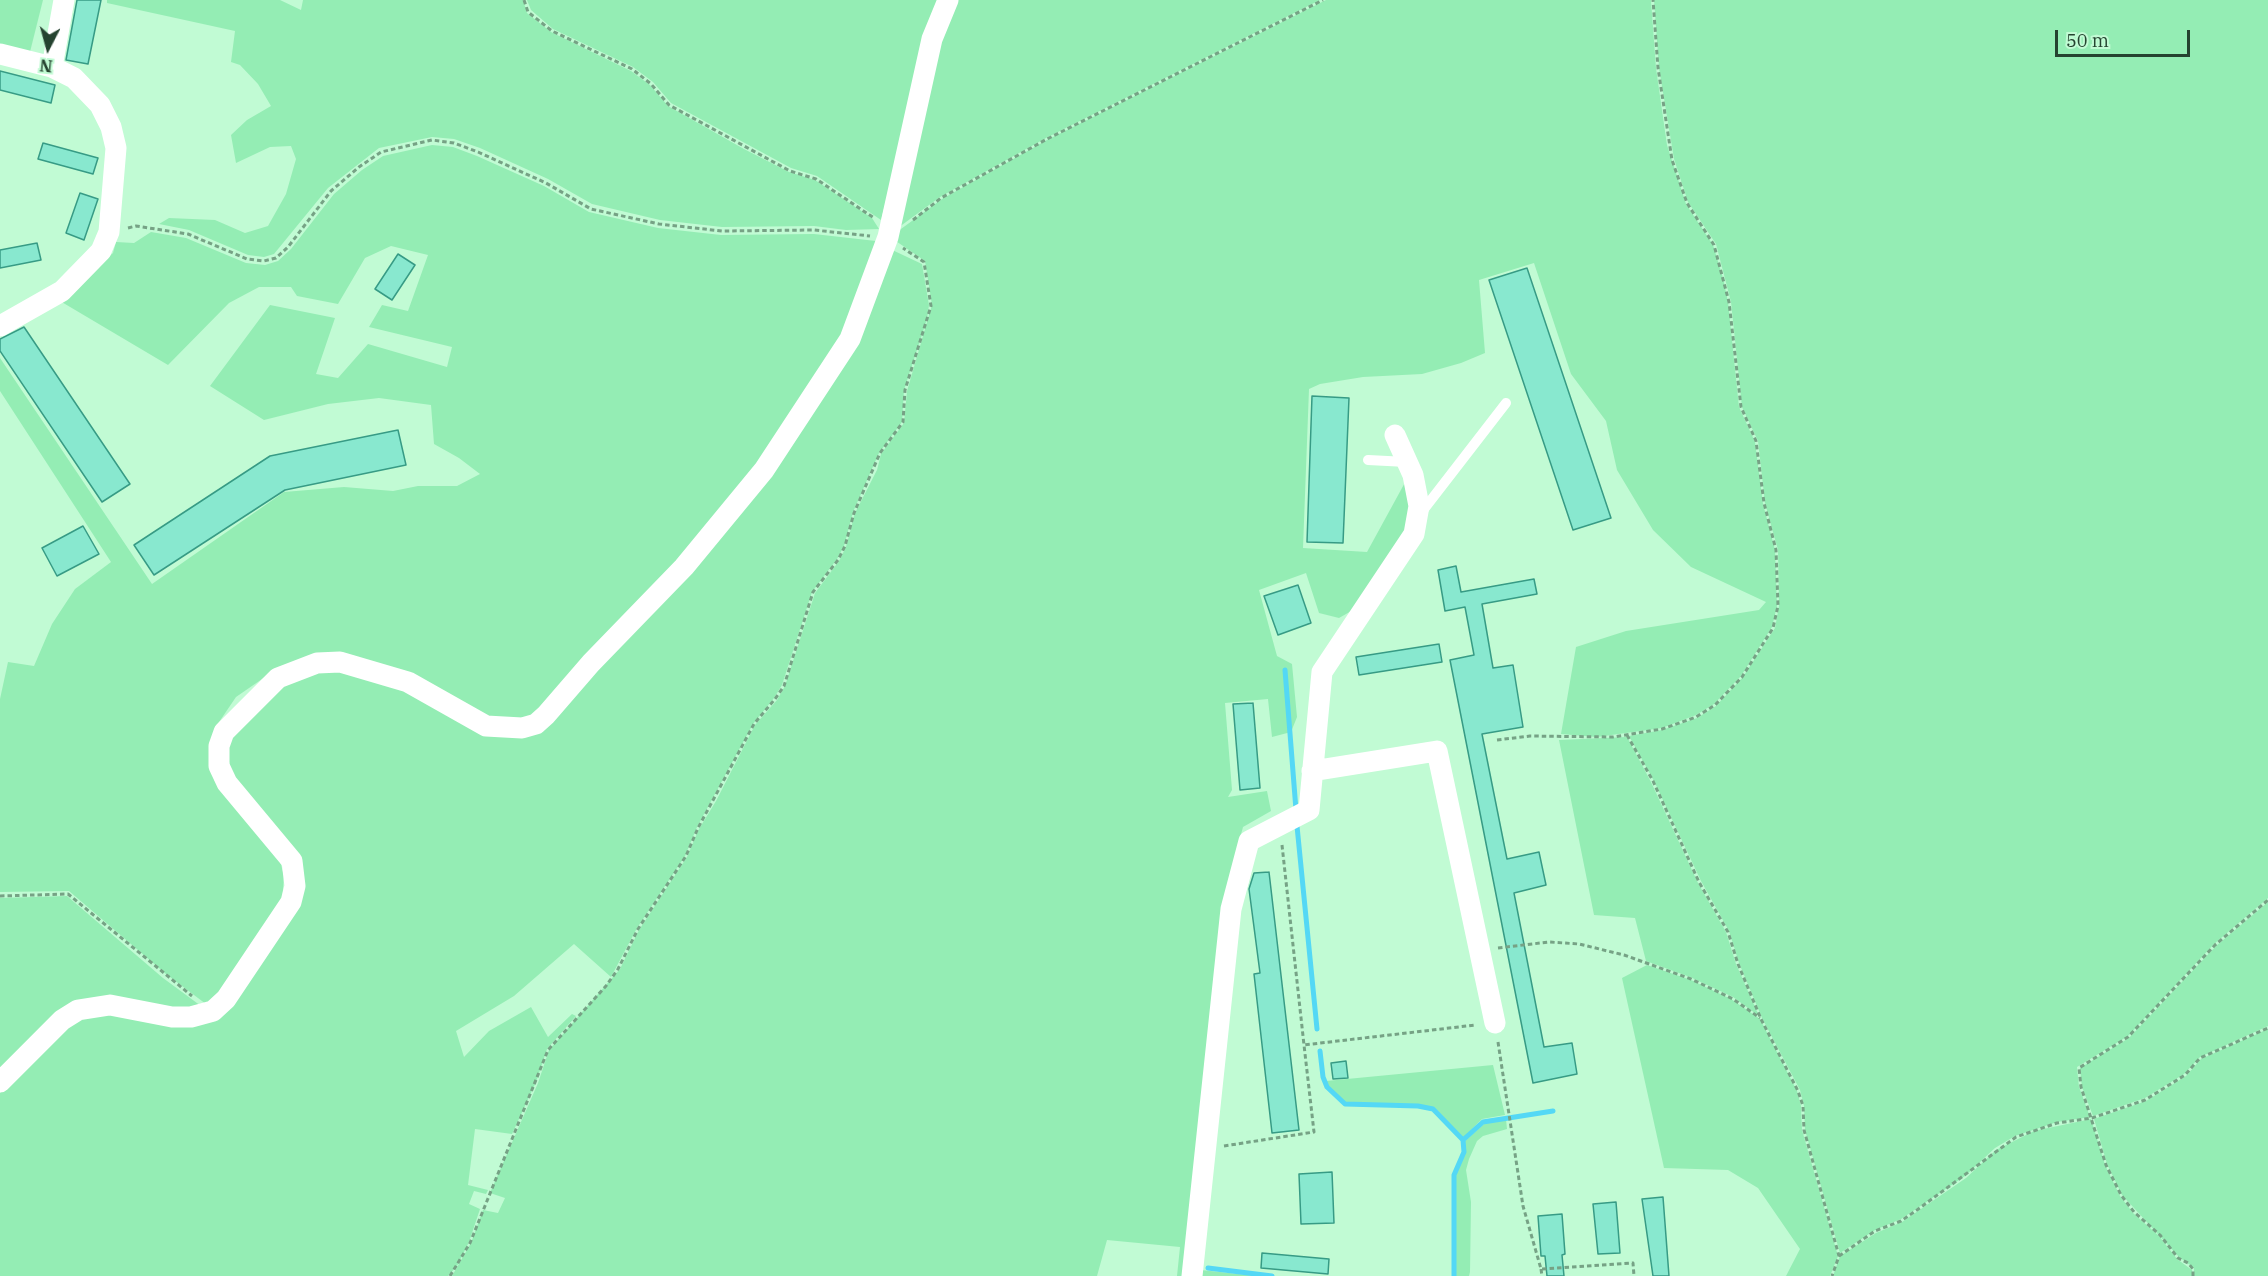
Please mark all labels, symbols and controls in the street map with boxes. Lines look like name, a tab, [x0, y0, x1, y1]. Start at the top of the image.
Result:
north arrow	[18, 18, 78, 78]
scale bar	[2058, 18, 2193, 56]
text: 50 m	[2066, 29, 2109, 52]
text: N	[39, 55, 53, 77]

